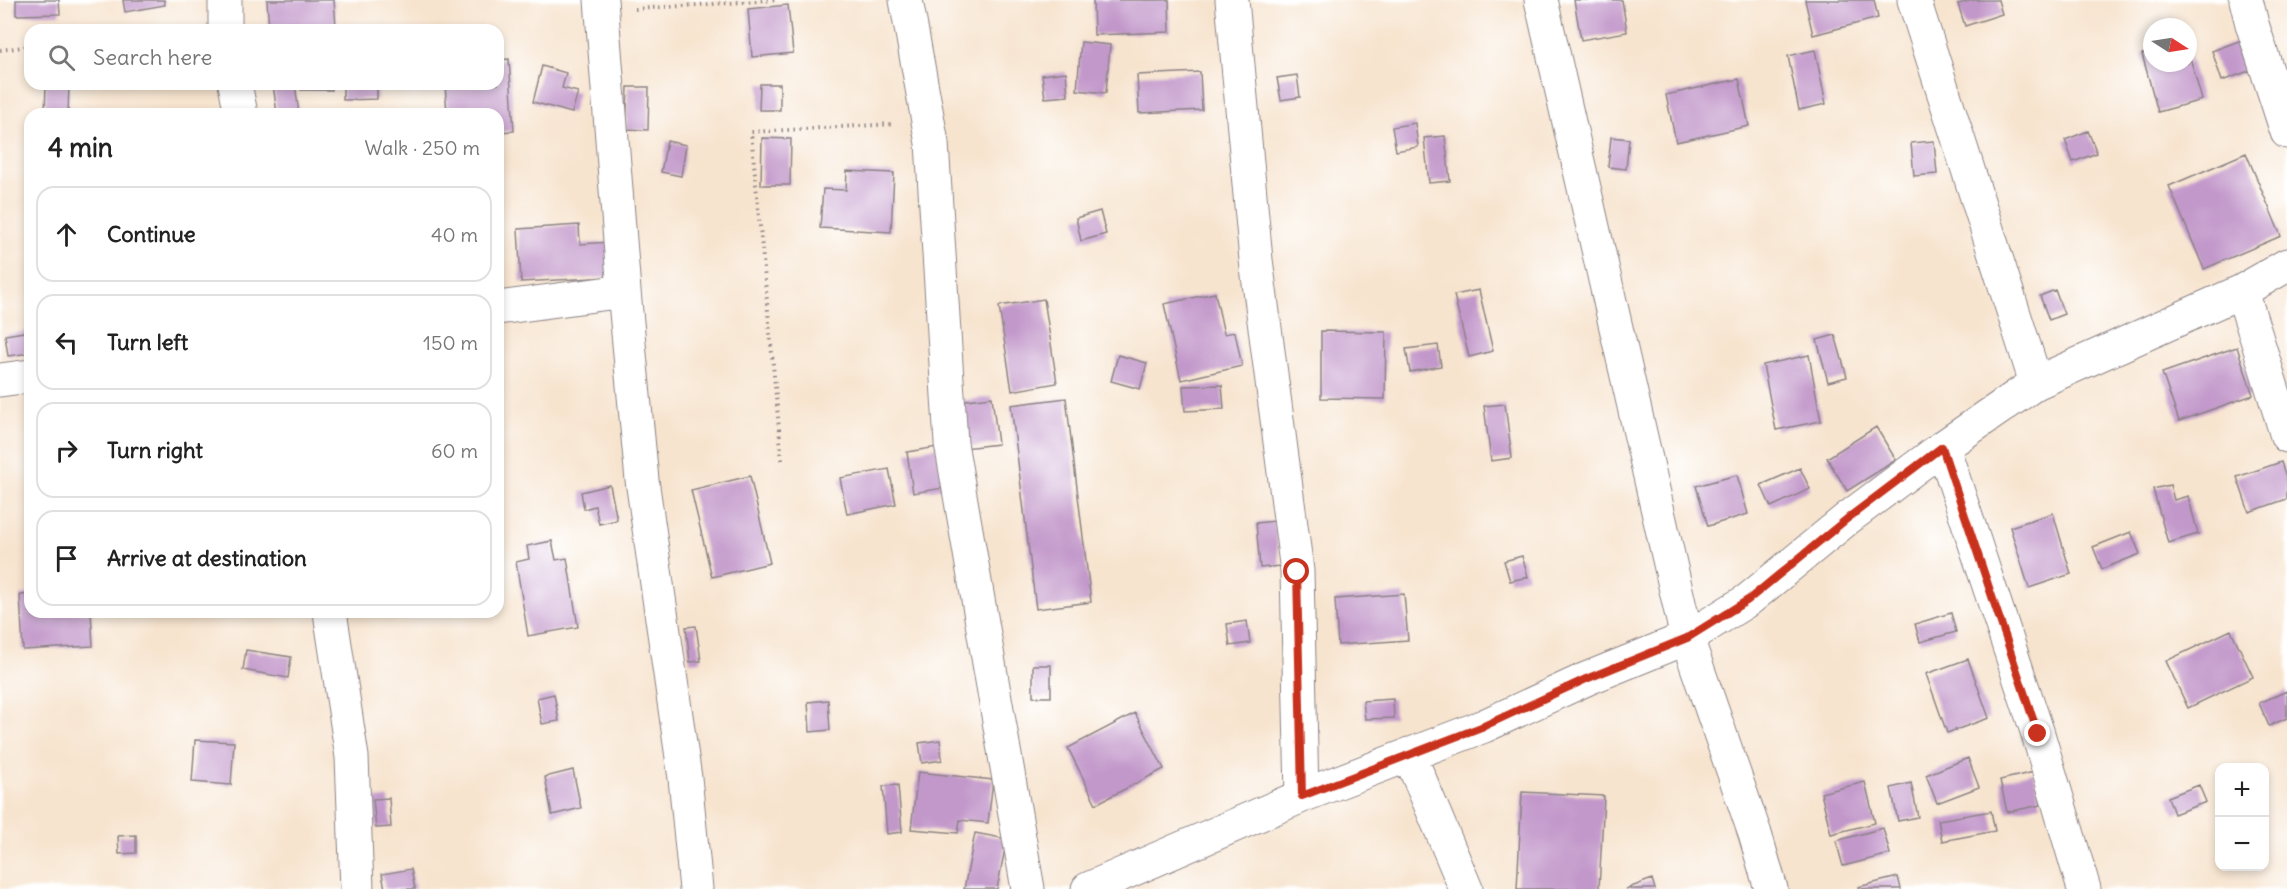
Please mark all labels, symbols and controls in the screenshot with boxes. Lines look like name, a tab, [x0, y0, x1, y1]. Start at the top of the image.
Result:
north arrow	[2143, 18, 2197, 72]
search box	[24, 24, 504, 90]
icon: search	[45, 41, 78, 74]
text: Search here	[93, 43, 212, 71]
text: 4 min	[48, 131, 113, 164]
text: Walk · 250 m	[365, 135, 480, 160]
icon: ahead	[50, 218, 83, 251]
text: Continue	[107, 220, 196, 248]
text: 40 m	[431, 222, 478, 247]
icon: left	[50, 326, 83, 359]
text: Turn left	[107, 328, 188, 356]
text: 150 m	[423, 330, 478, 355]
icon: right	[50, 434, 83, 467]
text: Turn right	[107, 436, 203, 464]
text: 60 m	[431, 438, 478, 463]
icon: arrive	[50, 542, 83, 575]
text: Arrive at destination	[107, 544, 307, 572]
route start	[1283, 558, 1309, 584]
route end	[2024, 720, 2050, 746]
map controls	[2215, 763, 2269, 871]
button: +	[2215, 763, 2269, 817]
button: −	[2215, 817, 2269, 871]

